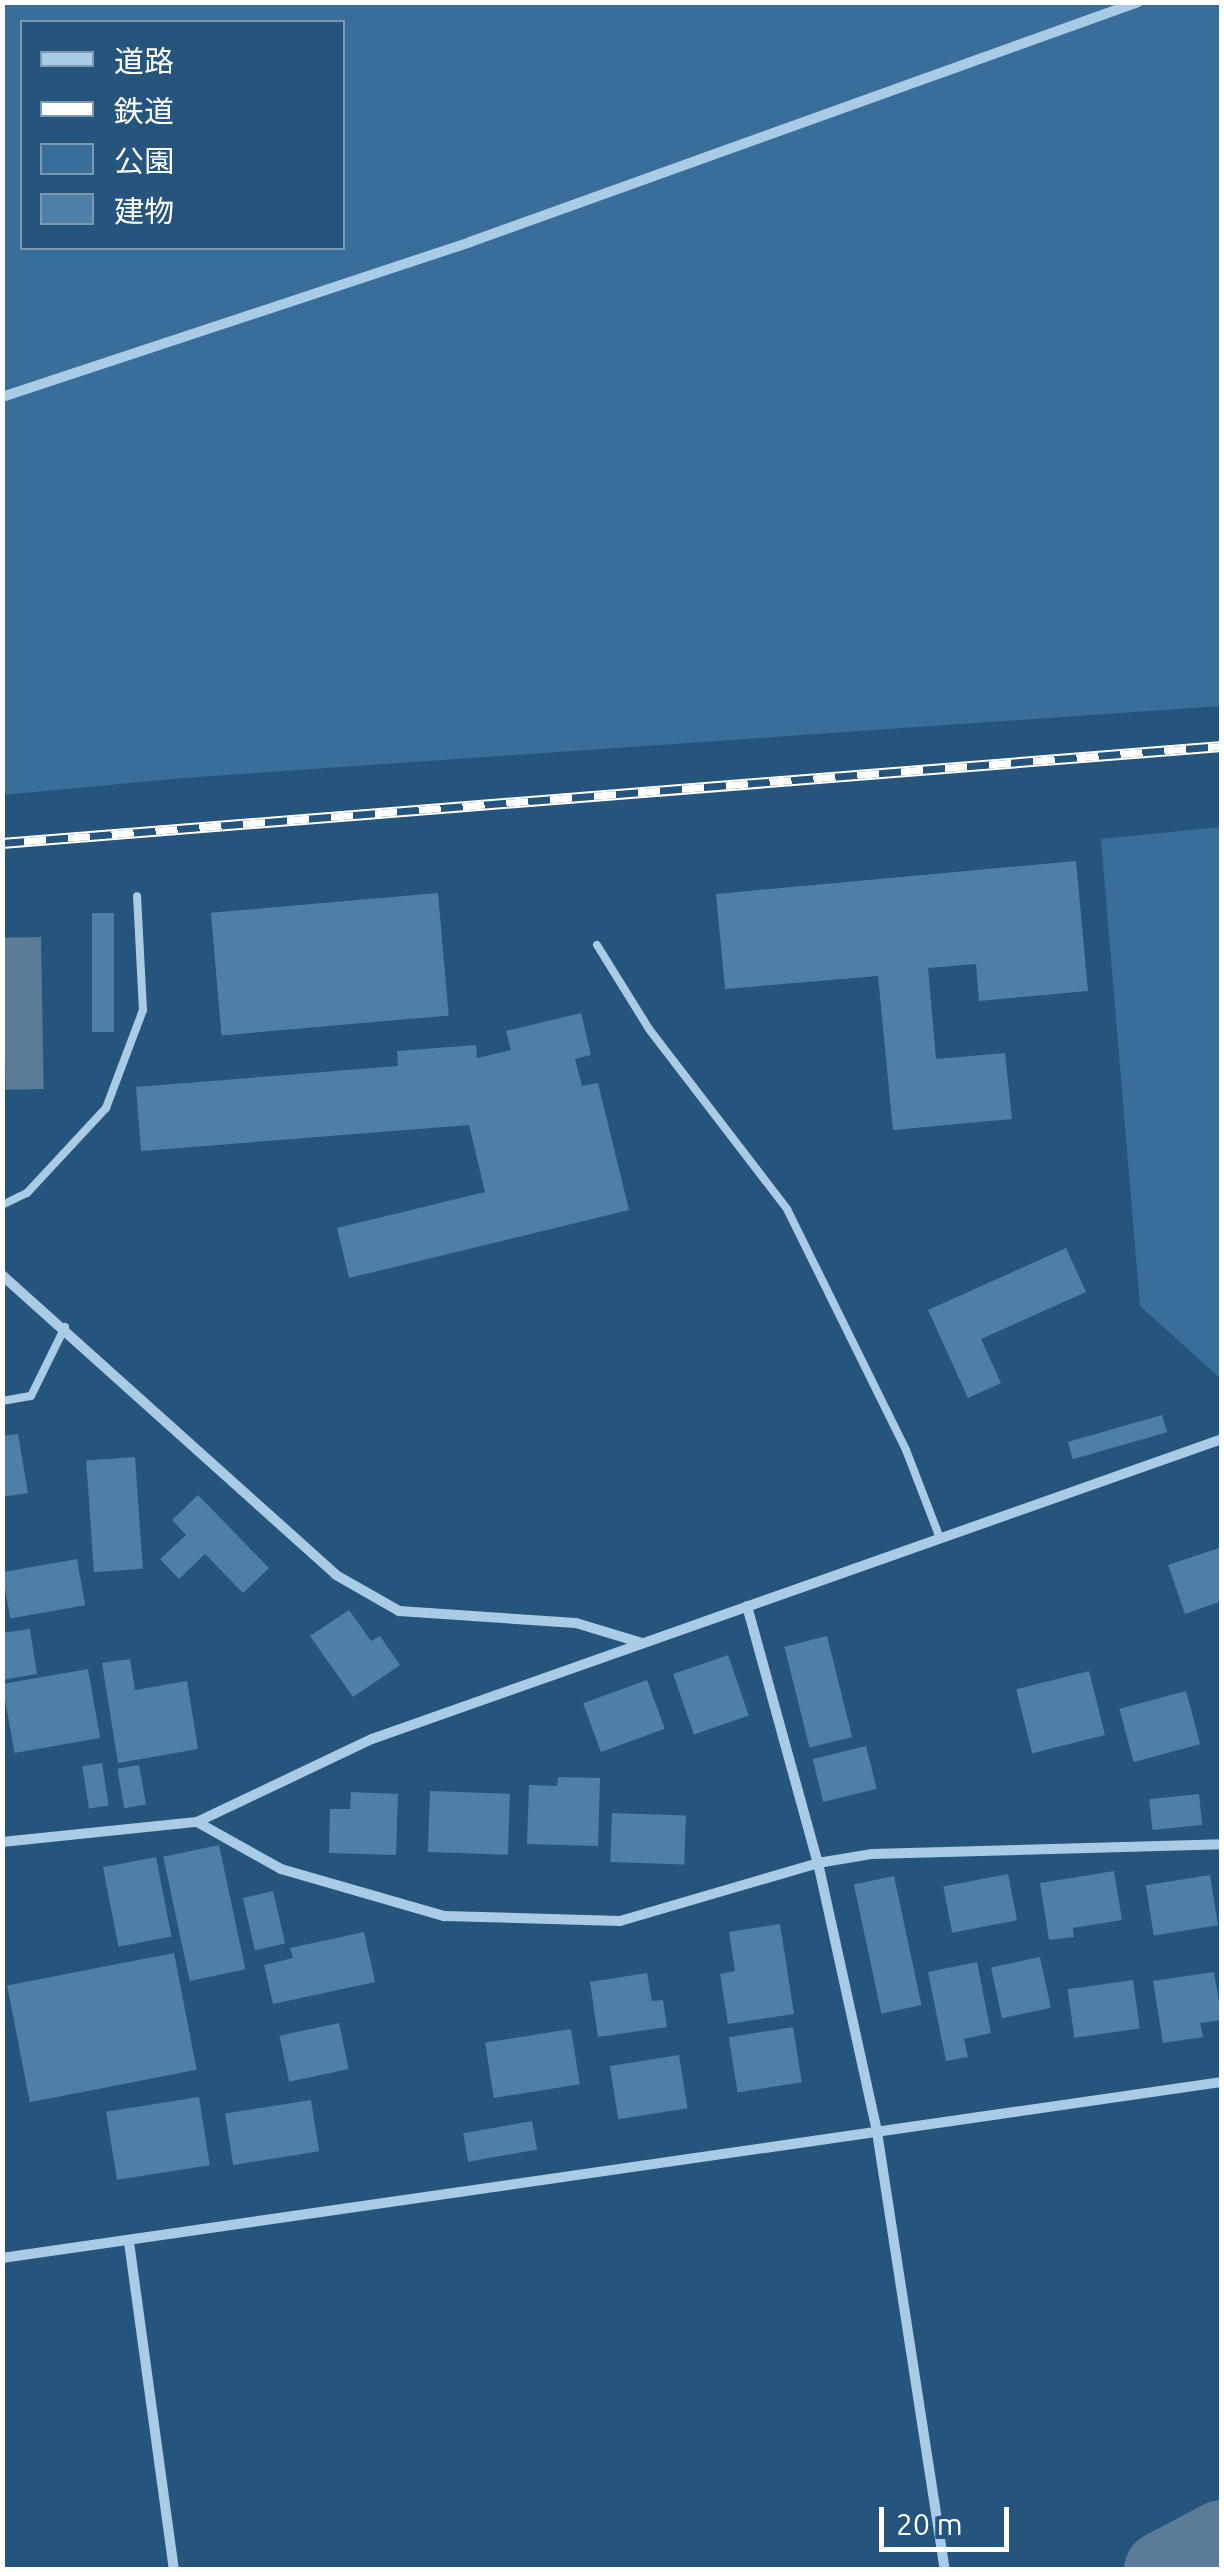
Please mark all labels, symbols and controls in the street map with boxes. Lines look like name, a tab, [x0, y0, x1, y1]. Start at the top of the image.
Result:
legend	[20, 20, 345, 250]
text: 道路	[114, 44, 174, 78]
text: 鉄道	[114, 94, 174, 128]
text: 公園	[114, 144, 174, 178]
text: 建物	[114, 194, 174, 228]
scale bar	[884, 2487, 1014, 2549]
text: 20 m	[896, 2507, 963, 2541]

